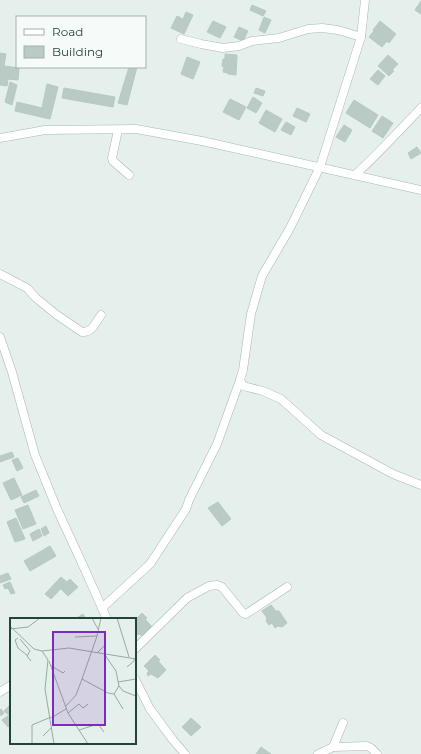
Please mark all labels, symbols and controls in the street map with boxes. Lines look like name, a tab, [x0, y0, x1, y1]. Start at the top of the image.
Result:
legend	[16, 16, 146, 68]
text: Road	[52, 24, 83, 39]
text: Building	[52, 44, 103, 59]
inset map	[10, 618, 136, 744]

